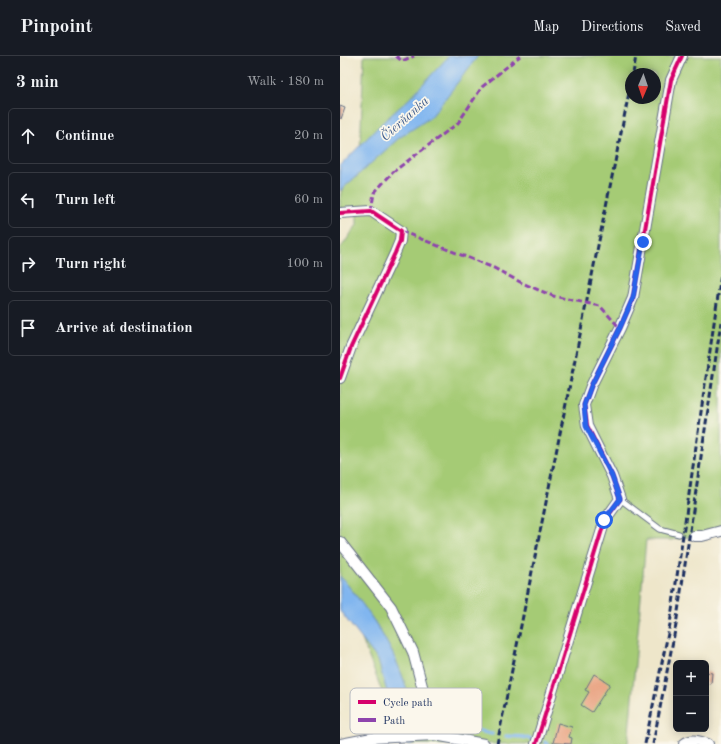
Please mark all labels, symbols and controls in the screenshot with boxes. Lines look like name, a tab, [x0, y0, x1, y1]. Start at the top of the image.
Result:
text: Pinpoint	[20, 18, 93, 37]
text: Map	[533, 20, 559, 34]
text: Directions	[581, 20, 643, 34]
text: Saved	[665, 20, 701, 34]
north arrow	[625, 68, 661, 104]
text: 3 min	[16, 74, 59, 91]
text: Walk · 180 m	[247, 75, 324, 88]
water label: Čierňanka	[377, 92, 431, 144]
icon: ahead	[17, 125, 39, 147]
text: Continue	[55, 129, 114, 144]
text: 20 m	[294, 129, 323, 142]
icon: left	[17, 189, 39, 211]
text: Turn left	[55, 193, 115, 208]
text: 60 m	[294, 193, 323, 206]
route end	[634, 233, 652, 251]
icon: right	[17, 253, 39, 275]
text: Turn right	[55, 257, 126, 272]
text: 100 m	[286, 257, 323, 270]
icon: arrive	[17, 317, 39, 339]
text: Arrive at destination	[55, 321, 193, 336]
route start	[595, 511, 613, 529]
map controls	[673, 660, 709, 732]
button: +	[673, 660, 709, 696]
legend	[350, 688, 482, 734]
button: −	[673, 696, 709, 732]
text: Cycle path	[383, 698, 433, 709]
text: Path	[383, 716, 405, 727]

